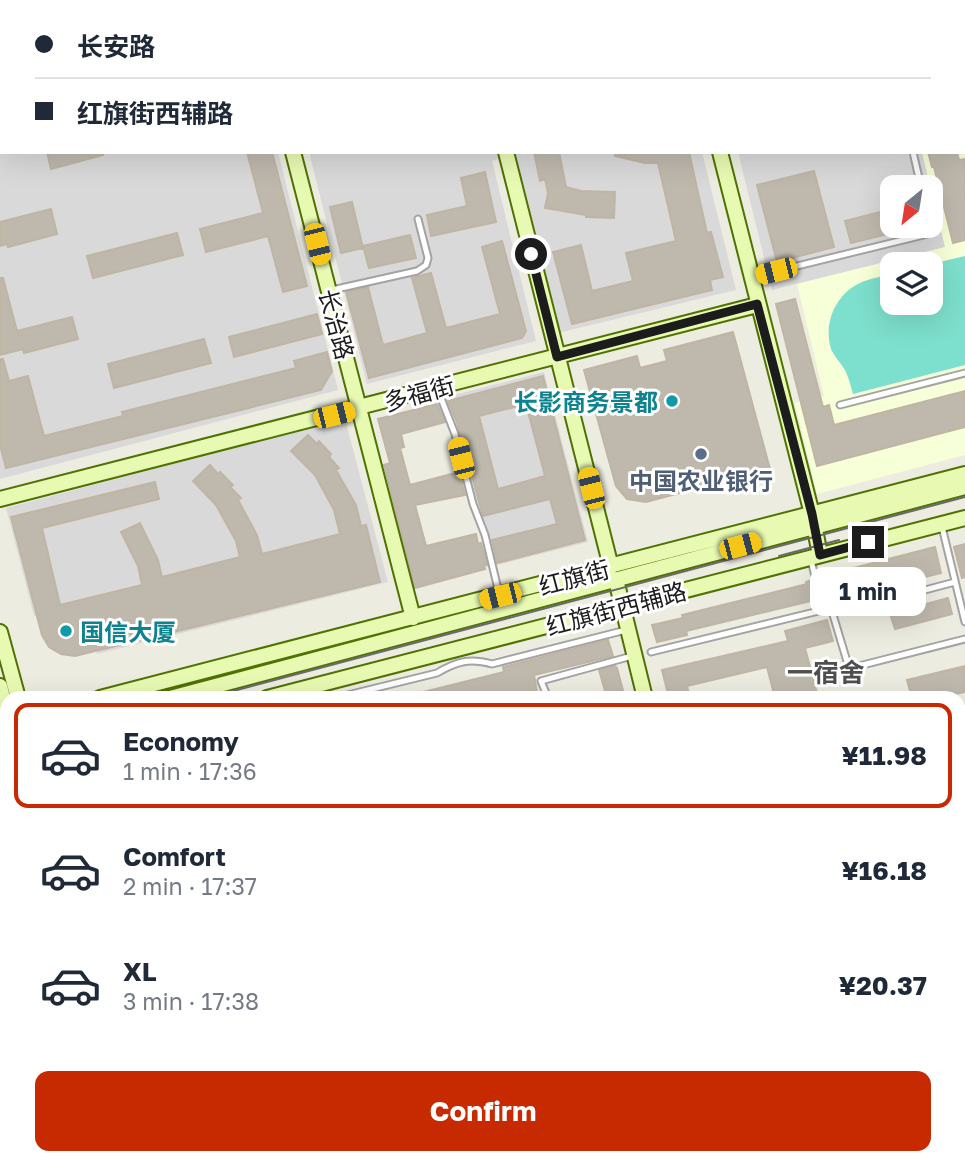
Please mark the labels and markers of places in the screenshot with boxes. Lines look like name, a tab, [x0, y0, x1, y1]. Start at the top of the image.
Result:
place label: 长影商务景都	[514, 387, 658, 416]
marker: 长影商务景都	[664, 393, 680, 409]
marker: 中国农业银行	[693, 446, 709, 462]
place label: 中国农业银行	[629, 466, 773, 495]
place label: 国信大厦	[80, 617, 176, 646]
marker: 国信大厦	[58, 623, 74, 639]

